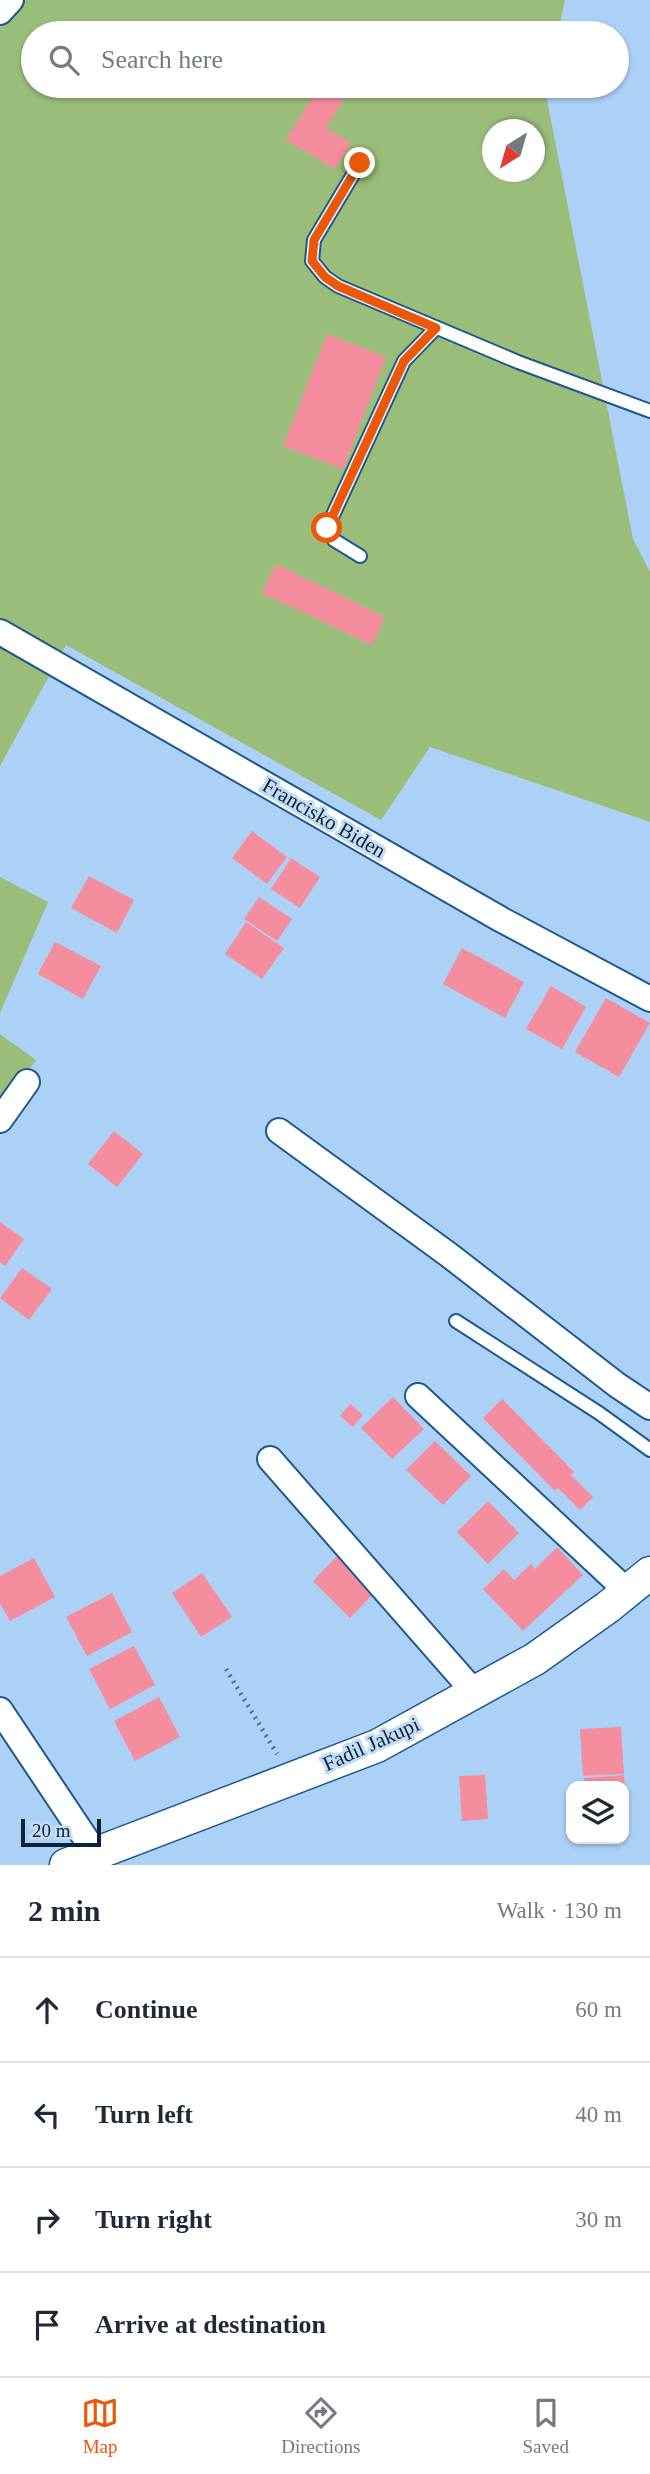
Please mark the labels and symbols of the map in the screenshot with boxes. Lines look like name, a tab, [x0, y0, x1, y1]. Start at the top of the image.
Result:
north arrow	[482, 119, 545, 182]
route end	[344, 147, 375, 178]
route start	[311, 512, 342, 543]
street label: Francisko Biden	[258, 773, 390, 863]
street label: Fadil Jakupi	[319, 1712, 423, 1776]
scale bar	[21, 1816, 102, 1848]

